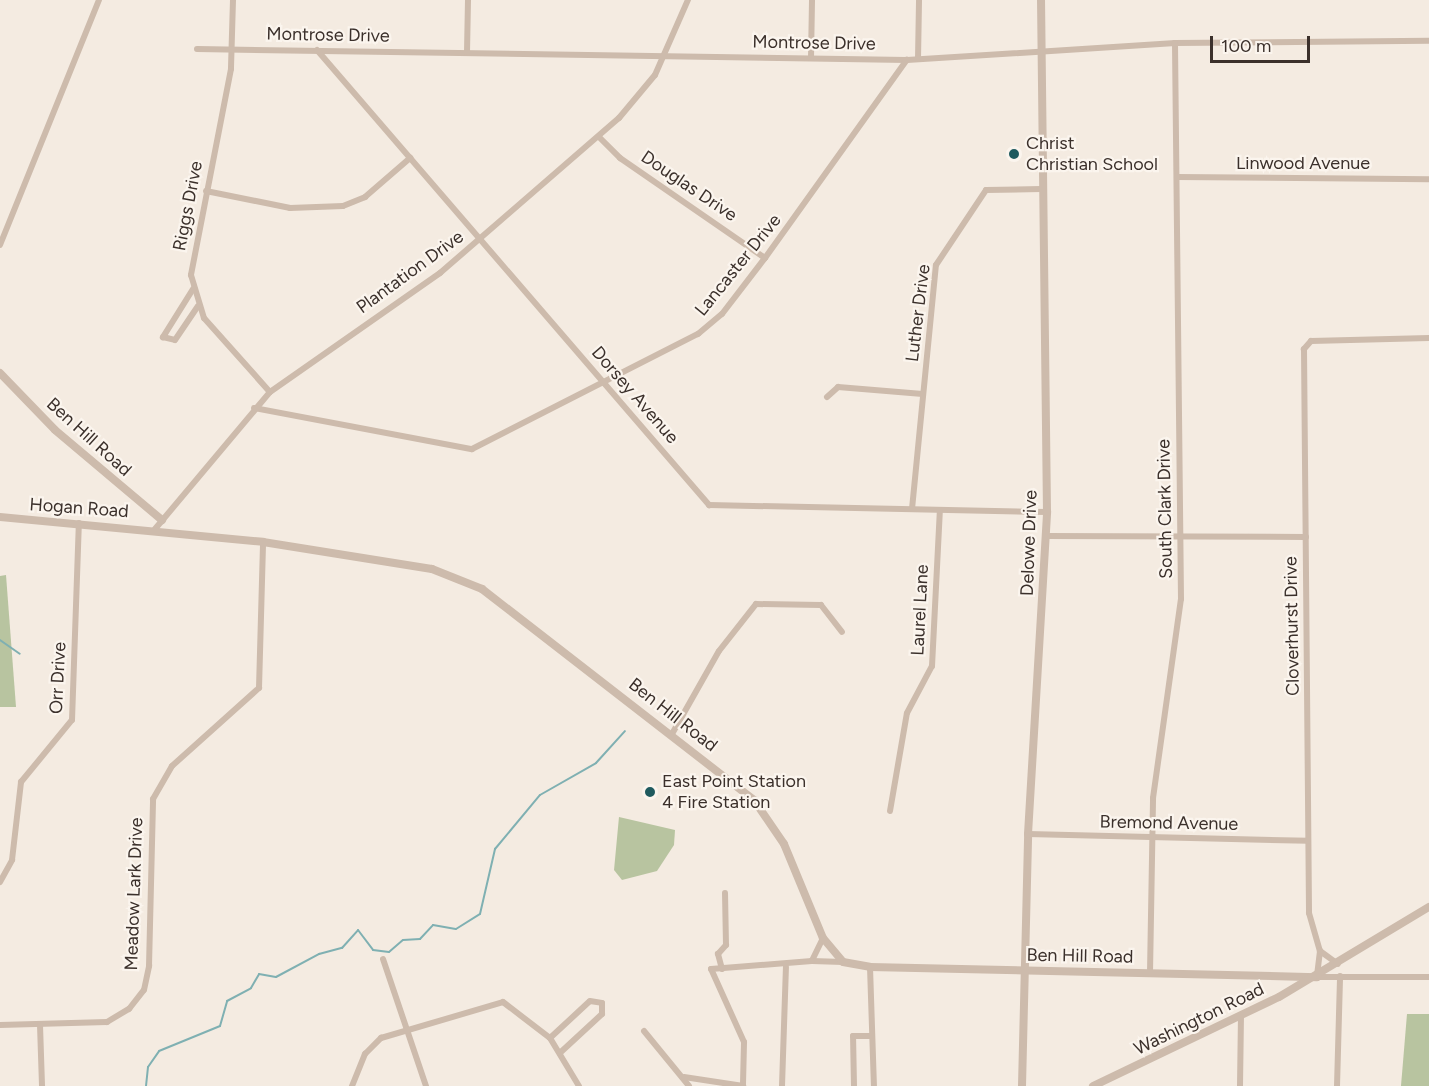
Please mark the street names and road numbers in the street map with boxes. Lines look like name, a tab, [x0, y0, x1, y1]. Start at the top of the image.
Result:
street label: Montrose Drive	[266, 23, 390, 47]
street label: Montrose Drive	[752, 31, 876, 55]
street label: Douglas Drive	[637, 146, 741, 226]
street label: Linwood Avenue	[1236, 152, 1370, 174]
street label: Riggs Drive	[169, 159, 207, 253]
street label: Lancaster Drive	[690, 210, 786, 320]
street label: Plantation Drive	[352, 226, 468, 318]
street label: Luther Drive	[901, 263, 935, 363]
street label: Dorsey Avenue	[587, 342, 683, 448]
street label: Ben Hill Road	[42, 393, 136, 481]
street label: South Clark Drive	[1153, 439, 1177, 579]
street label: Delowe Drive	[1016, 490, 1042, 596]
street label: Hogan Road	[29, 494, 129, 522]
street label: Cloverhurst Drive	[1280, 556, 1304, 696]
street label: Laurel Lane	[907, 564, 933, 656]
street label: Orr Drive	[45, 641, 71, 715]
street label: Ben Hill Road	[624, 674, 722, 756]
street label: Bremond Avenue	[1100, 811, 1238, 835]
street label: Meadow Lark Drive	[121, 817, 147, 971]
street label: Ben Hill Road	[1026, 944, 1134, 968]
street label: Washington Road	[1130, 978, 1268, 1060]

